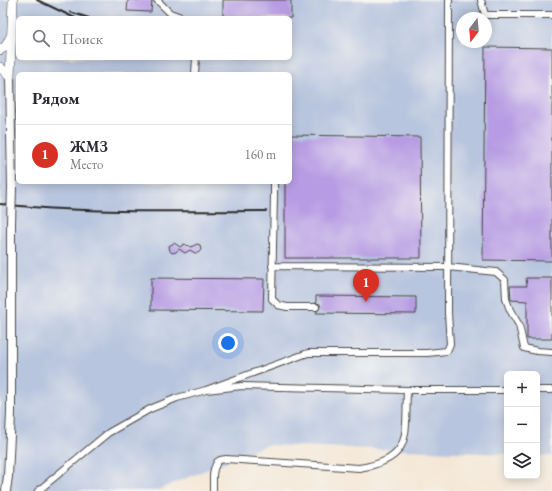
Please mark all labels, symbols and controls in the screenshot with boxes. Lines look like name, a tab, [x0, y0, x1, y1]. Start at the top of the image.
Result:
north arrow	[456, 12, 492, 48]
search box	[16, 16, 292, 60]
icon: search	[30, 27, 52, 49]
text: Поиск	[62, 29, 103, 48]
text: Рядом	[32, 87, 80, 109]
text: ЖМЗ	[70, 137, 108, 156]
text: 1	[42, 146, 48, 163]
text: 160 m	[245, 146, 276, 163]
text: Место	[70, 156, 103, 173]
pin: 1	[353, 269, 379, 302]
your location	[218, 333, 238, 353]
map controls	[504, 371, 540, 479]
button: +	[504, 371, 540, 407]
button: −	[504, 407, 540, 443]
button: layers	[504, 443, 540, 479]

